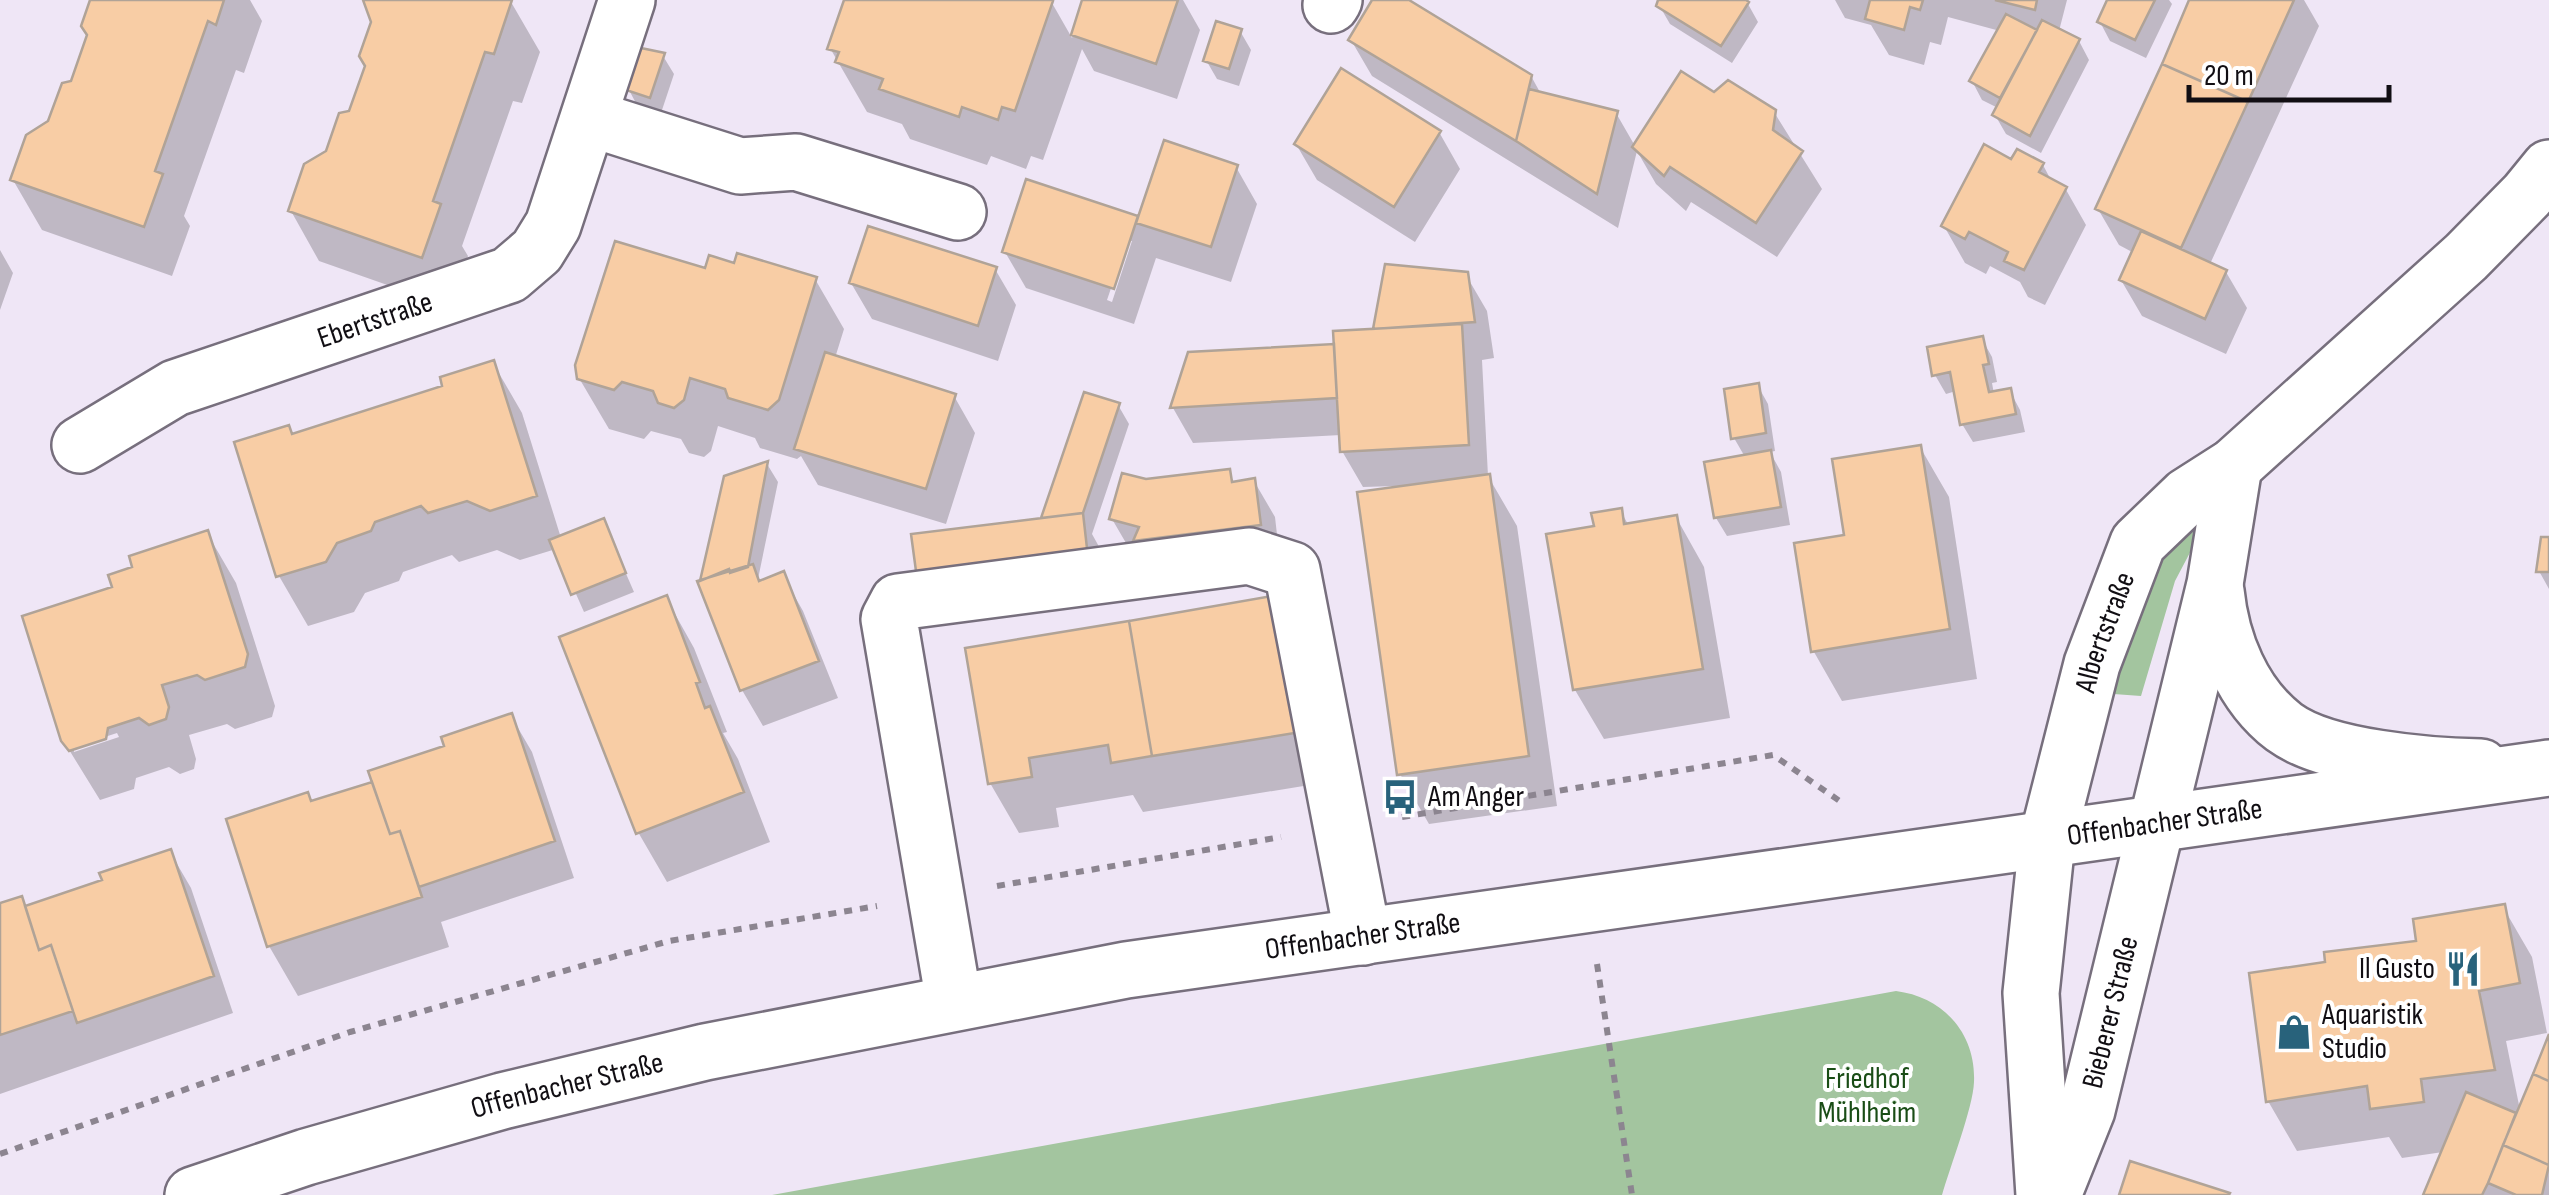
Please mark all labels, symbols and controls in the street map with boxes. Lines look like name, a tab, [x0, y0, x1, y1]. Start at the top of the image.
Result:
scale bar	[2189, 40, 2389, 102]
text: 20 m	[2204, 58, 2254, 94]
street label: Ebertstraße	[313, 284, 437, 356]
street label: Albertstraße	[2067, 567, 2143, 697]
bus stop icon: Am Anger	[1381, 778, 1419, 816]
place label: Am Anger	[1427, 779, 1525, 815]
street label: Offenbacher Straße	[2065, 791, 2265, 854]
street label: Offenbacher Straße	[1263, 905, 1463, 968]
street label: Bieberer Straße	[2075, 933, 2147, 1092]
restaurant icon: Il Gusto	[2444, 950, 2482, 988]
place label: Il Gusto	[2359, 951, 2435, 987]
place label: Aquaristik Studio	[2321, 997, 2424, 1067]
shop icon: Aquaristik Studio	[2275, 1013, 2313, 1051]
street label: Offenbacher Straße	[467, 1045, 667, 1127]
park label: Friedhof Mühlheim	[1818, 1061, 1916, 1131]

